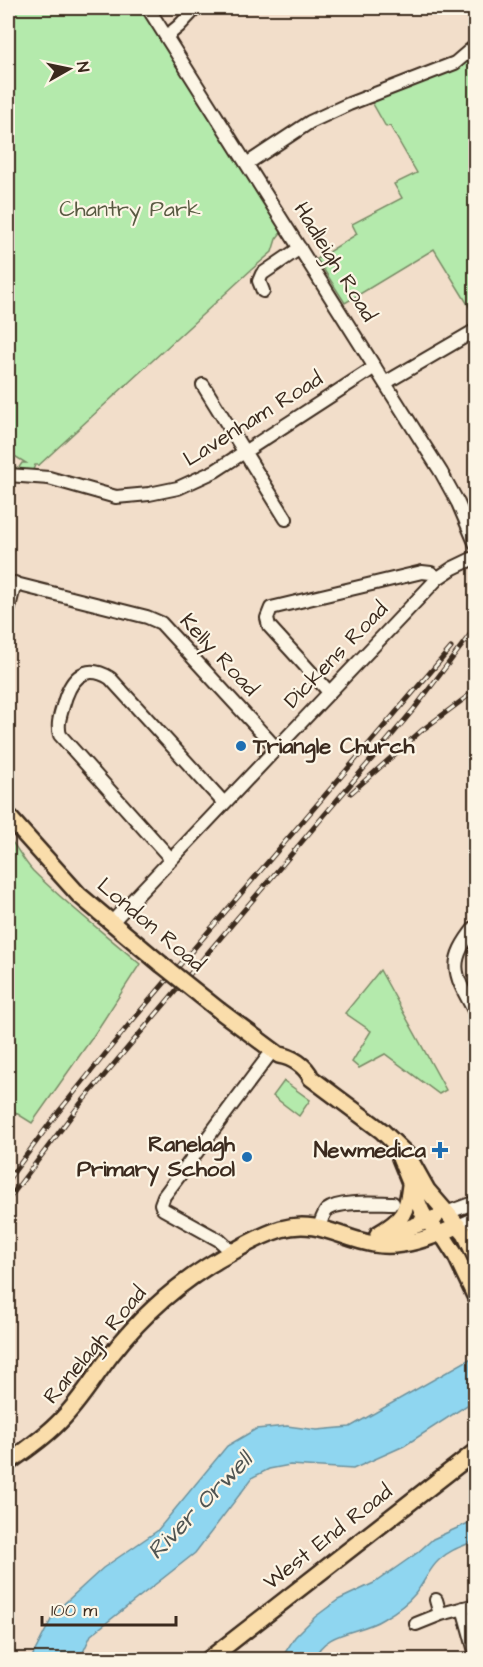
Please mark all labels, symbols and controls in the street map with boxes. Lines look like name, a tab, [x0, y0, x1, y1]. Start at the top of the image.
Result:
north arrow	[39, 39, 99, 99]
text: N	[71, 60, 94, 73]
park label: Chantry Park	[59, 194, 201, 226]
street label: Hadleigh Road	[285, 196, 384, 328]
street label: Lavenham Road	[177, 364, 329, 474]
street label: Dickens Road	[277, 594, 395, 716]
street label: Kelly Road	[172, 607, 266, 704]
place label: Triangle Church	[252, 731, 416, 763]
marker: Triangle Church	[234, 739, 248, 753]
street label: London Road	[90, 871, 212, 979]
place label: Ranelagh Primary School	[77, 1129, 236, 1187]
place label: Newmedica	[314, 1135, 427, 1166]
marker: Newmedica	[431, 1141, 449, 1159]
marker: Ranelagh Primary School	[240, 1150, 254, 1164]
street label: Ranelagh Road	[36, 1279, 155, 1412]
water label: River Orwell	[140, 1442, 262, 1568]
street label: West End Road	[257, 1477, 399, 1597]
scale bar	[42, 1589, 176, 1627]
text: 100 m	[51, 1598, 97, 1623]

